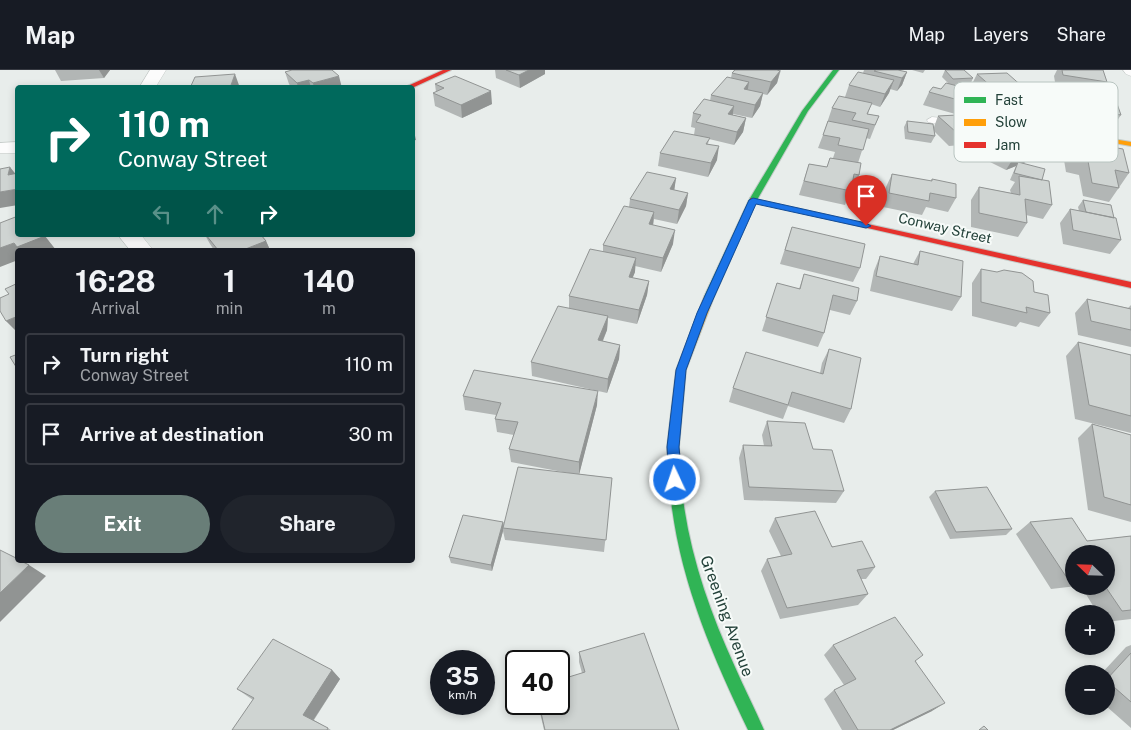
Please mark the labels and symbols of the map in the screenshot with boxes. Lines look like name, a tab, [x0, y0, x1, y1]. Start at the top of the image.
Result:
legend	[954, 82, 1118, 162]
text: Fast	[995, 92, 1023, 108]
text: Slow	[995, 114, 1027, 130]
text: Jam	[995, 137, 1020, 153]
pin	[845, 175, 887, 226]
street label: Conway Street	[897, 209, 993, 247]
position arrow	[648, 453, 700, 505]
north arrow	[1065, 545, 1115, 595]
street label: Greening Avenue	[696, 553, 758, 679]
speed limit sign: 40	[505, 650, 570, 715]

